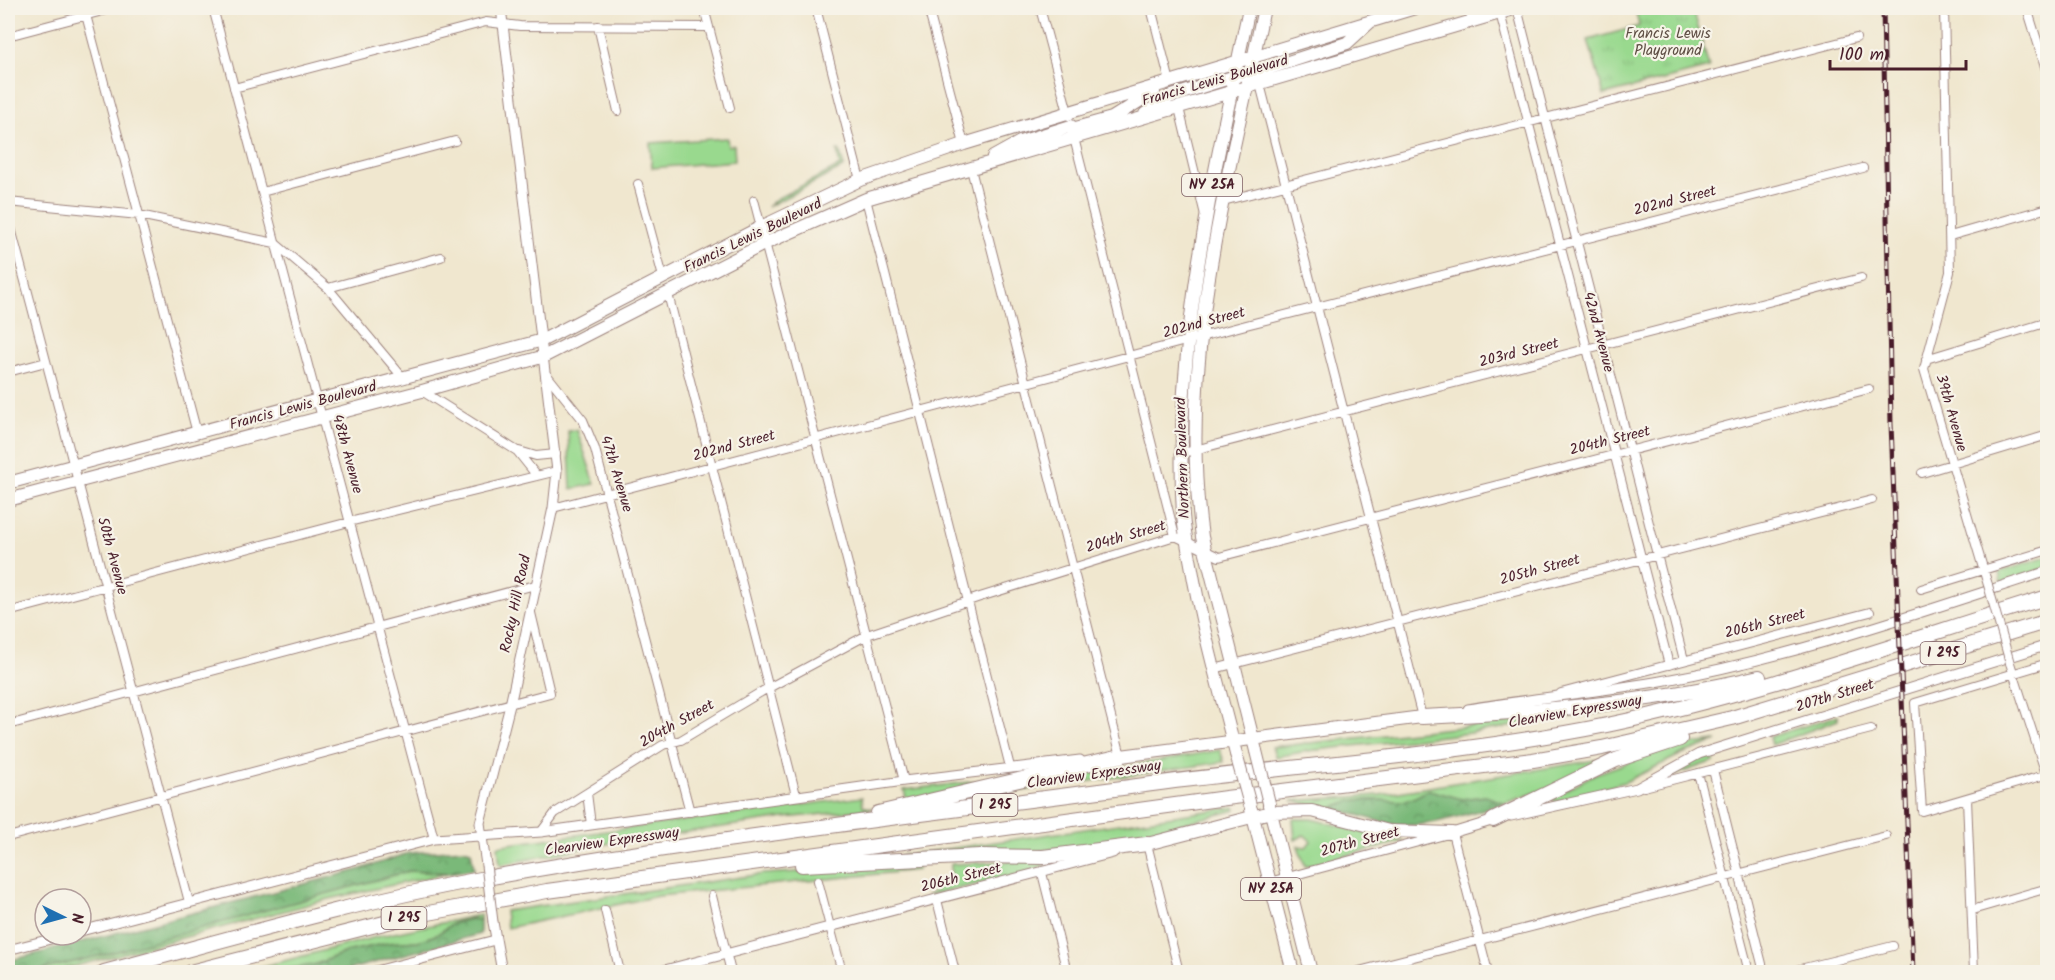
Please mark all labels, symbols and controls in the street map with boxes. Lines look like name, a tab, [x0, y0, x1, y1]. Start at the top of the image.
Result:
park label: Francis Lewis Playground	[1625, 22, 1711, 63]
scale bar	[1830, 33, 1966, 71]
text: 100 m	[1839, 41, 1884, 70]
street label: Francis Lewis Boulevard	[1139, 48, 1292, 113]
road number: NY 25A	[1182, 174, 1242, 196]
street label: 202nd Street	[1631, 179, 1719, 223]
street label: Francis Lewis Boulevard	[680, 192, 827, 280]
street label: 42nd Avenue	[1576, 289, 1620, 375]
street label: 202nd Street	[1160, 300, 1248, 346]
street label: 203rd Street	[1477, 331, 1562, 374]
street label: 39th Avenue	[1928, 371, 1974, 455]
street label: Francis Lewis Boulevard	[227, 375, 380, 437]
street label: Northern Boulevard	[1169, 396, 1197, 519]
street label: 48th Avenue	[325, 412, 369, 497]
street label: 204th Street	[1567, 419, 1653, 463]
street label: 202nd Street	[690, 423, 778, 469]
street label: 47th Avenue	[593, 433, 639, 516]
street label: 50th Avenue	[90, 514, 134, 598]
street label: 204th Street	[1083, 514, 1169, 560]
street label: 205th Street	[1497, 548, 1583, 592]
street label: Rocky Hill Road	[494, 552, 538, 655]
street label: 206th Street	[1722, 602, 1808, 646]
road number: I 295	[1920, 642, 1966, 664]
street label: 207th Street	[1793, 673, 1877, 719]
street label: Clearview Expressway	[1506, 688, 1645, 736]
street label: 204th Street	[635, 693, 719, 754]
street label: Clearview Expressway	[1025, 754, 1164, 796]
road number: I 295	[972, 794, 1018, 816]
street label: 207th Street	[1318, 820, 1402, 864]
street label: Clearview Expressway	[543, 821, 682, 863]
street label: 206th Street	[918, 856, 1004, 900]
road number: NY 25A	[1241, 878, 1301, 900]
north arrow	[33, 887, 93, 947]
road number: I 295	[382, 907, 426, 929]
text: N	[64, 912, 89, 924]

